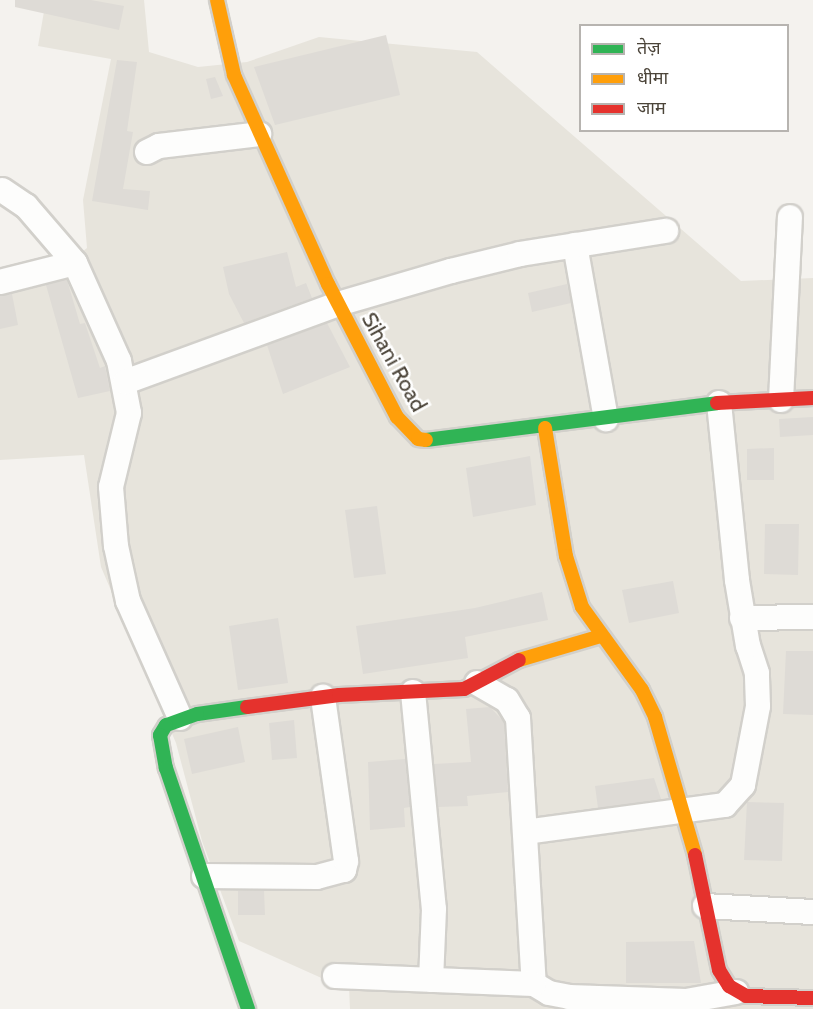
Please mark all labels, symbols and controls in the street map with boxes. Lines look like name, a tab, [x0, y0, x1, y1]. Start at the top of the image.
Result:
legend	[579, 24, 789, 132]
text: तेज़	[637, 37, 661, 59]
text: धीमा	[637, 67, 668, 89]
text: जाम	[637, 97, 666, 119]
street label: Sihani Road	[356, 308, 432, 416]

